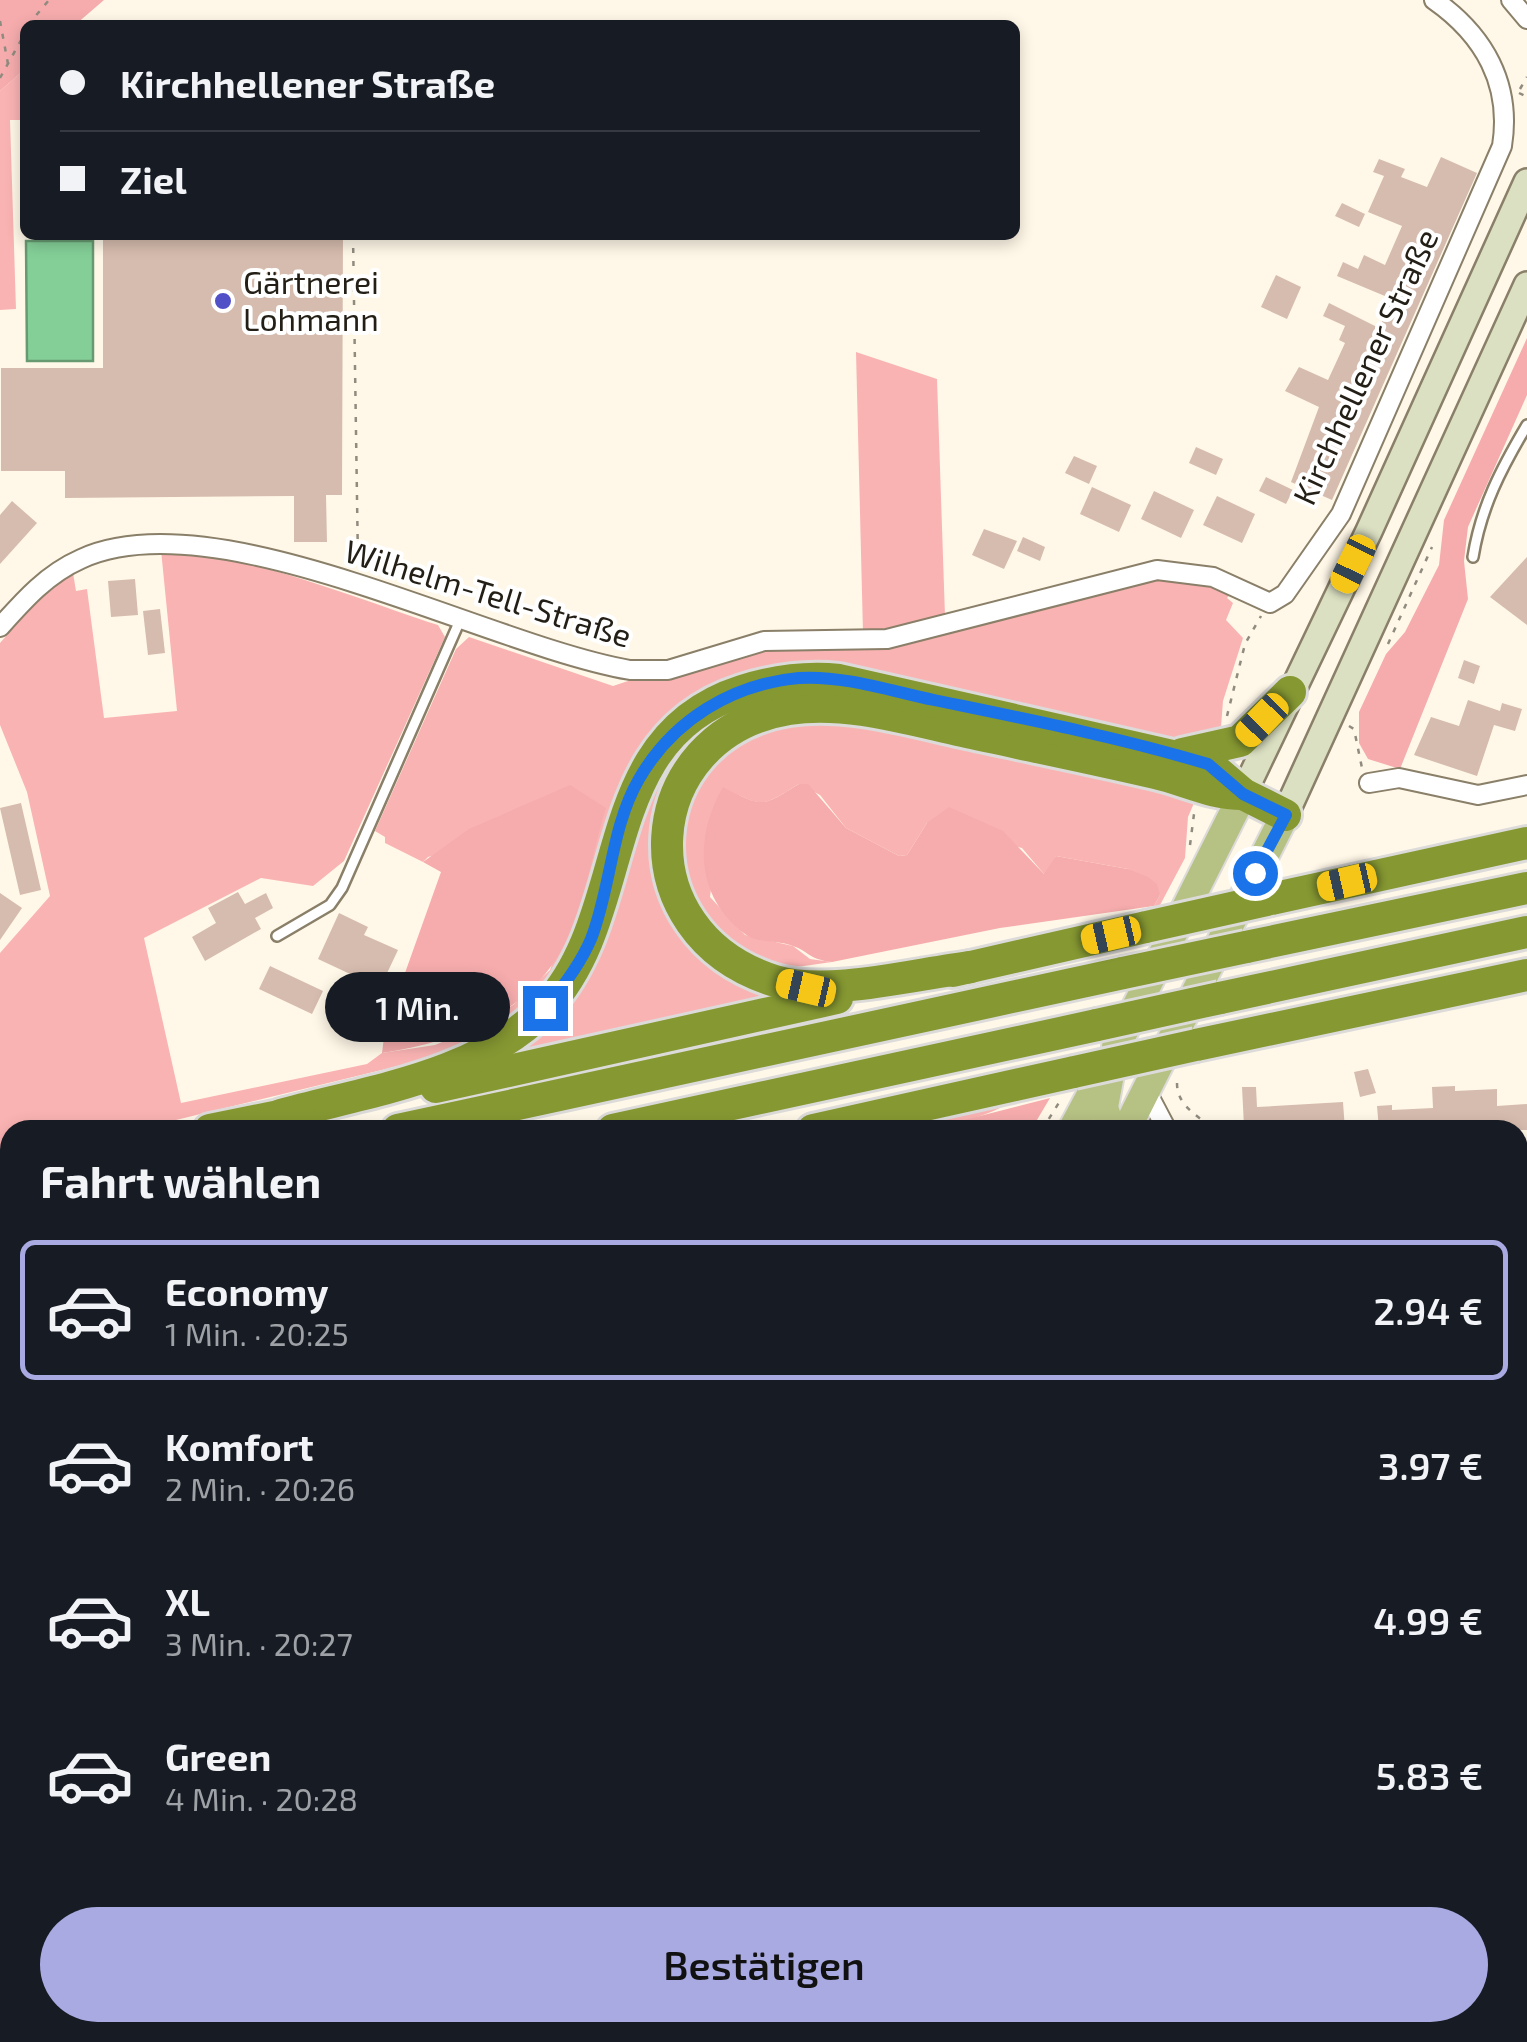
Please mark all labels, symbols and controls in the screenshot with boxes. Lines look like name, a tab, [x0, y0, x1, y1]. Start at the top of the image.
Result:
text: Kirchhellener Straße	[120, 60, 495, 106]
text: Ziel	[120, 156, 187, 202]
street label: Kirchhellener Straße	[1284, 222, 1445, 510]
place label: Gärtnerei Lohmann	[243, 262, 379, 337]
marker: Gärtnerei Lohmann	[212, 290, 234, 312]
street label: Wilhelm-Tell-Straße	[341, 530, 636, 654]
car	[1326, 530, 1380, 598]
car	[1230, 688, 1294, 752]
route start	[1233, 851, 1278, 896]
car	[1314, 861, 1380, 903]
car	[1078, 914, 1144, 956]
car	[773, 967, 839, 1009]
callout: 1 Min.	[325, 973, 510, 1043]
route end	[523, 986, 568, 1031]
text: 1 Min.	[375, 988, 460, 1026]
text: Fahrt wählen	[40, 1153, 321, 1207]
icon: car	[45, 1265, 135, 1355]
text: Economy	[165, 1268, 329, 1314]
text: 2.94 €	[1374, 1287, 1483, 1333]
text: 1 Min. · 20:25	[165, 1314, 349, 1352]
icon: car	[45, 1420, 135, 1510]
text: Komfort	[165, 1423, 314, 1469]
text: 3.97 €	[1378, 1442, 1483, 1488]
text: 2 Min. · 20:26	[165, 1469, 355, 1507]
icon: car	[45, 1575, 135, 1665]
text: XL	[165, 1578, 210, 1624]
text: 4.99 €	[1373, 1597, 1483, 1643]
text: 3 Min. · 20:27	[165, 1624, 353, 1662]
icon: car	[45, 1730, 135, 1820]
text: Green	[165, 1733, 271, 1779]
text: 5.83 €	[1376, 1752, 1483, 1798]
text: 4 Min. · 20:28	[165, 1779, 358, 1817]
button: Bestätigen	[40, 1907, 1488, 2022]

